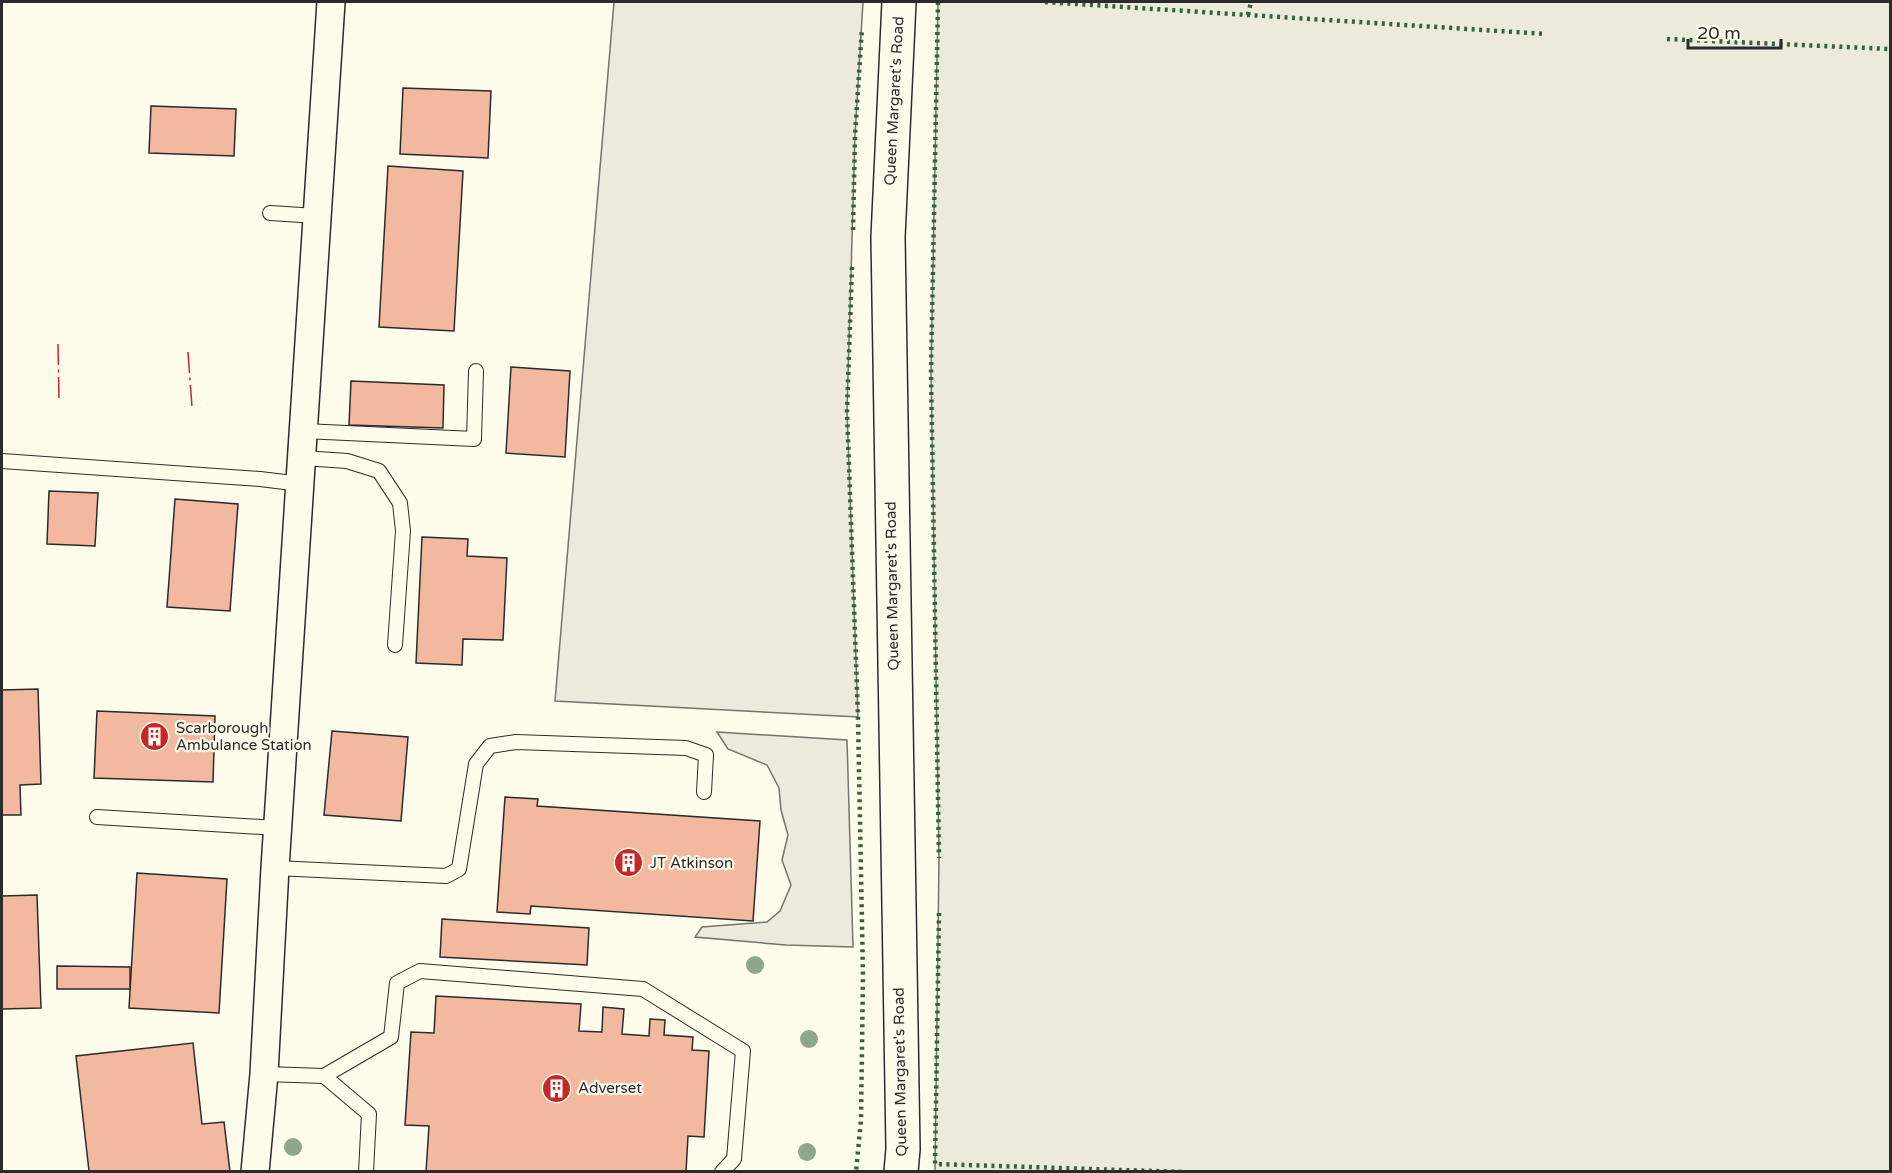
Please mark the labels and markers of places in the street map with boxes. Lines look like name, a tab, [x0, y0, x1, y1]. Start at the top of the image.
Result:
place label: Scarborough Ambulance Station	[176, 719, 312, 754]
building icon: Scarborough Ambulance Station	[139, 721, 171, 753]
building icon: JT Atkinson	[613, 847, 645, 879]
place label: JT Atkinson	[650, 854, 733, 872]
building icon: Adverset	[541, 1072, 573, 1104]
place label: Adverset	[578, 1079, 642, 1097]

